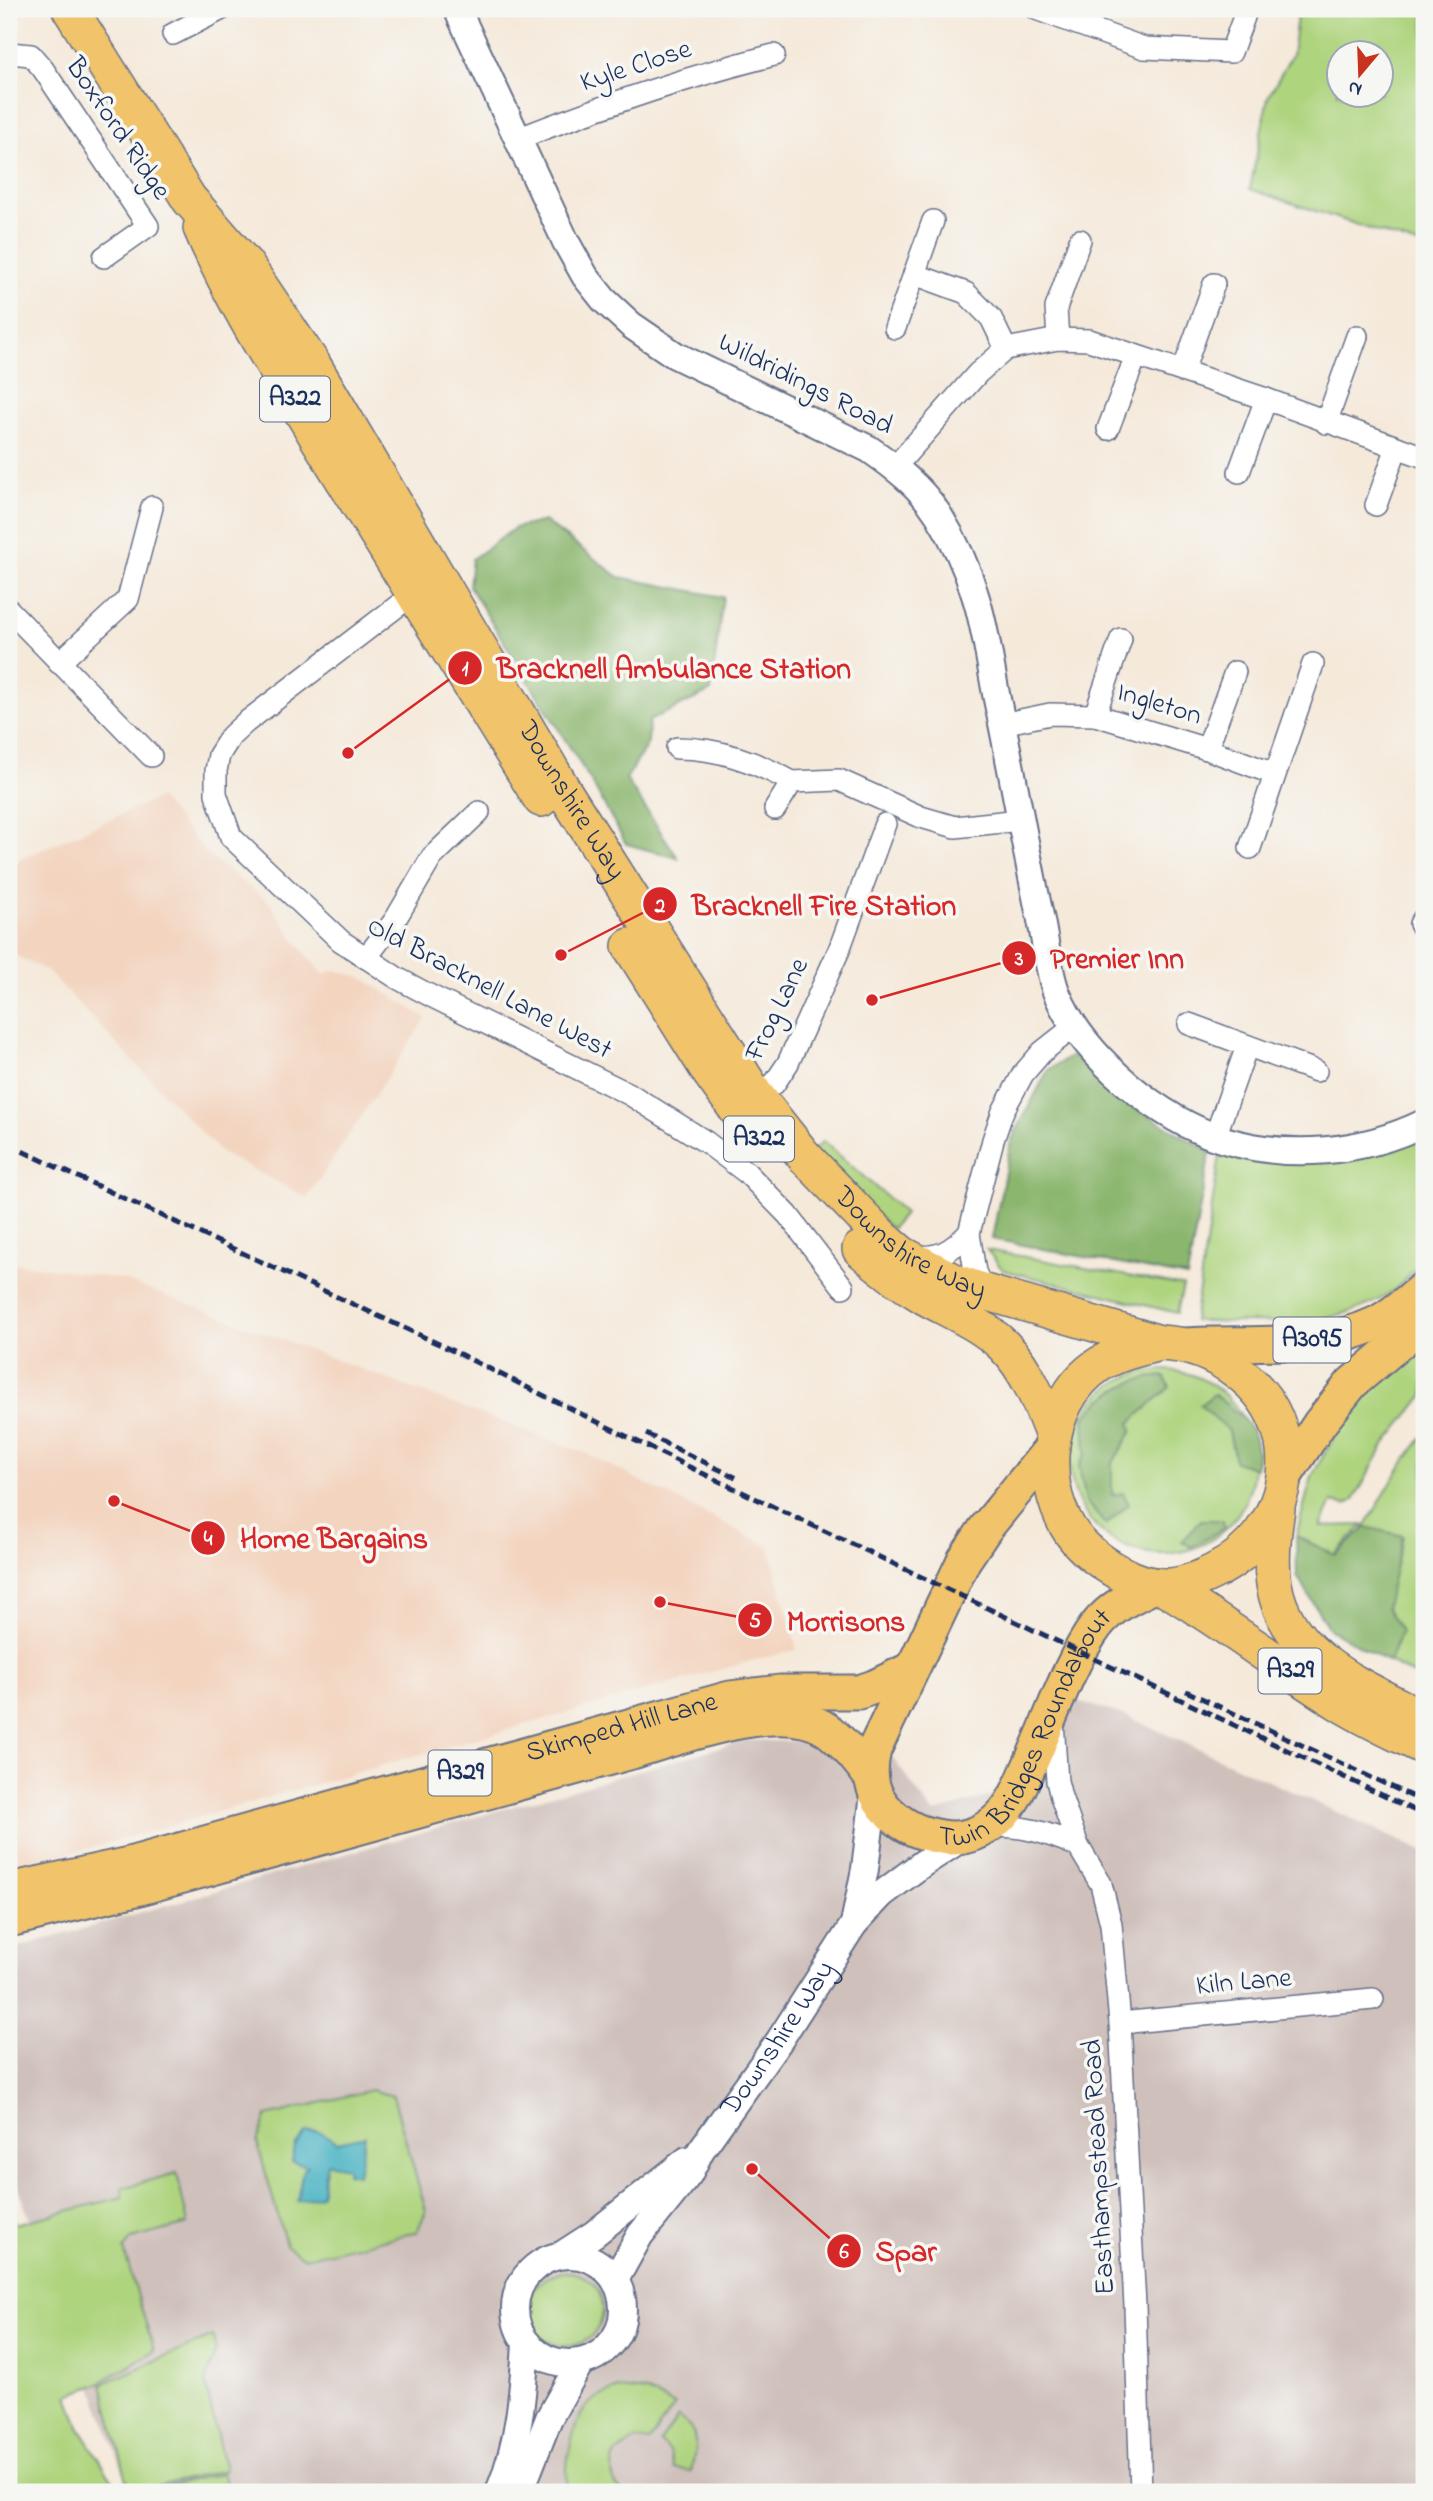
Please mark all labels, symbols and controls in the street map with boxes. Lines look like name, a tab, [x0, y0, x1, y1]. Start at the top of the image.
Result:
street label: Kyle Close	[575, 30, 697, 104]
north arrow	[1324, 38, 1394, 108]
street label: Boxford Ridge	[53, 48, 180, 209]
text: N	[1345, 73, 1366, 103]
street label: Wildridings Road	[710, 323, 900, 447]
road number: A322	[260, 376, 330, 422]
callout: Bracknell Ambulance Station	[448, 642, 865, 693]
text: Bracknell Ambulance Station	[495, 649, 851, 693]
text: 1	[462, 655, 469, 685]
street label: Ingleton	[1111, 673, 1207, 737]
street label: Downshire Way	[506, 712, 636, 888]
callout: Bracknell Fire Station	[643, 879, 970, 930]
text: Bracknell Fire Station	[690, 886, 956, 930]
text: 2	[654, 892, 666, 922]
street label: Old Bracknell Lane West	[359, 907, 619, 1071]
callout: Premier Inn	[1001, 932, 1198, 983]
text: Premier Inn	[1050, 939, 1184, 983]
text: 3	[1014, 945, 1024, 975]
street label: Frog Lane	[735, 951, 821, 1070]
road number: A322	[724, 1116, 794, 1162]
street label: Downshire Way	[823, 1177, 991, 1311]
road number: A3095	[1274, 1317, 1350, 1362]
callout: Home Bargains	[191, 1512, 442, 1563]
text: Home Bargains	[240, 1519, 428, 1564]
text: 4	[204, 1525, 213, 1555]
callout: Morrisons	[738, 1595, 919, 1646]
street label: Twin Bridges Roundabout	[936, 1599, 1122, 1859]
text: Morrisons	[787, 1602, 905, 1646]
text: 5	[749, 1607, 761, 1637]
road number: A329	[1258, 1648, 1322, 1694]
street label: Skimped Hill Lane	[521, 1682, 723, 1774]
road number: A329	[428, 1750, 491, 1796]
street label: Downshire Way	[710, 1953, 846, 2126]
street label: Kiln Lane	[1194, 1958, 1294, 2008]
street label: Easthampstead Road	[1073, 2038, 1127, 2296]
callout: Spar	[826, 2225, 950, 2276]
text: Spar	[875, 2232, 937, 2276]
text: 6	[839, 2238, 849, 2268]

